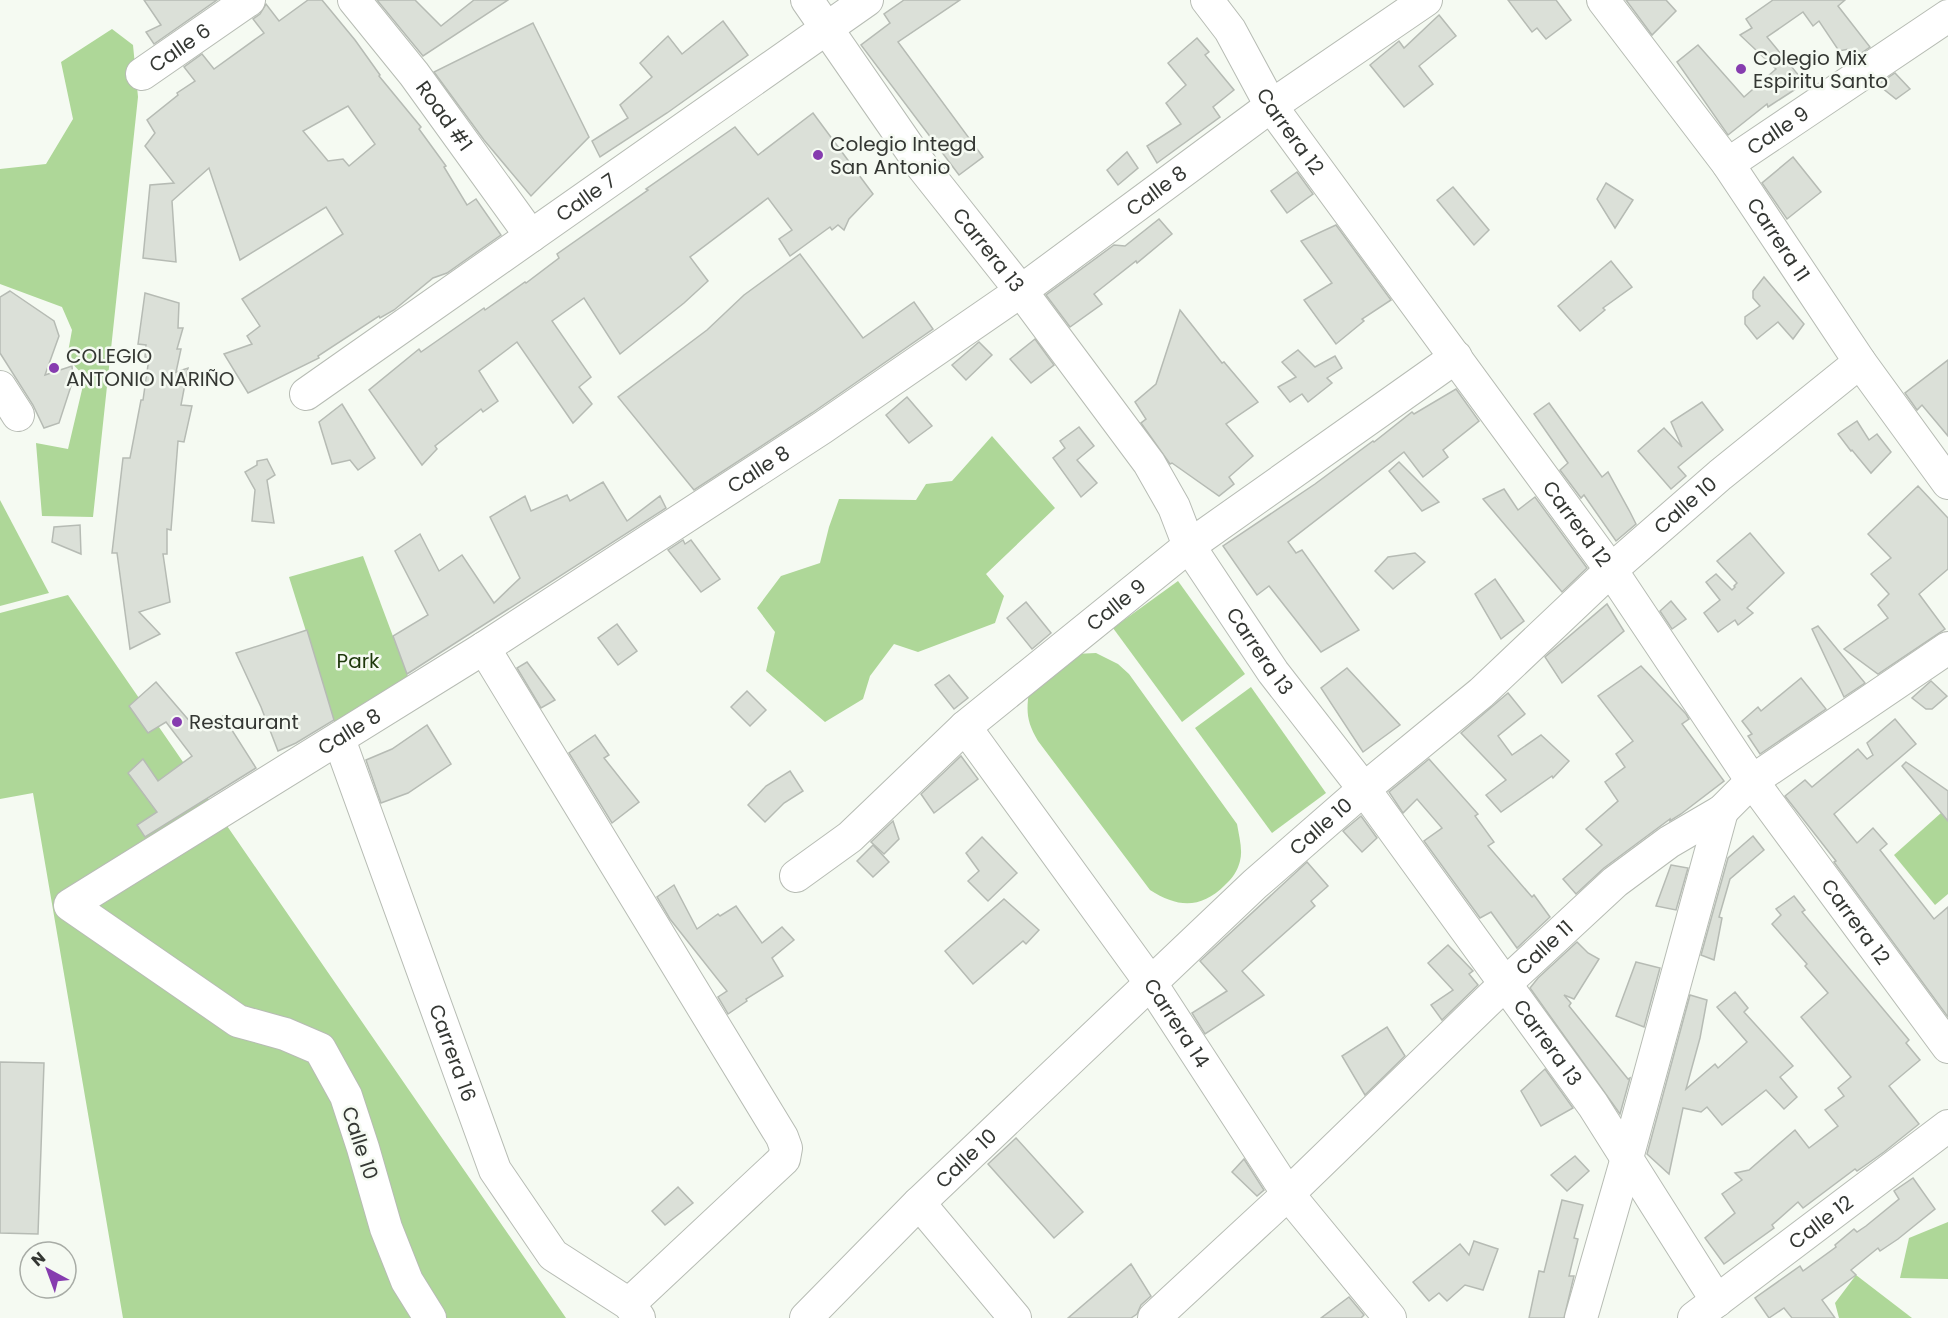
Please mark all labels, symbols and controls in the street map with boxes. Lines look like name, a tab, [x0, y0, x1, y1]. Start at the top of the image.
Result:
street label: Calle 6	[143, 17, 216, 79]
place label: Colegio Mix Espiritu Santo	[1753, 44, 1888, 95]
marker: Colegio Mix Espiritu Santo	[1734, 62, 1748, 76]
street label: Road #1	[409, 75, 479, 157]
street label: Carrera 12	[1250, 83, 1331, 181]
street label: Calle 9	[1741, 100, 1814, 161]
place label: Colegio Integd San Antonio	[830, 130, 977, 181]
marker: Colegio Integd San Antonio	[811, 148, 825, 162]
street label: Calle 8	[1120, 159, 1193, 223]
street label: Calle 7	[550, 167, 622, 228]
street label: Carrera 11	[1740, 192, 1816, 287]
street label: Carrera 13	[946, 202, 1031, 298]
place label: COLEGIO ANTONIO NARIÑO	[66, 342, 235, 393]
marker: COLEGIO ANTONIO NARIÑO	[47, 361, 61, 375]
street label: Calle 8	[722, 439, 795, 500]
street label: Calle 10	[1648, 470, 1723, 541]
street label: Carrera 12	[1536, 475, 1618, 573]
street label: Calle 9	[1080, 572, 1152, 638]
street label: Carrera 13	[1220, 602, 1300, 701]
park label: Park	[337, 647, 380, 675]
street label: Calle 8	[313, 701, 386, 762]
place label: Restaurant	[189, 708, 299, 736]
marker: Restaurant	[170, 715, 184, 729]
street label: Calle 10	[1283, 791, 1359, 862]
street label: Carrera 12	[1815, 873, 1897, 971]
street label: Calle 11	[1509, 914, 1579, 982]
street label: Carrera 14	[1137, 973, 1216, 1073]
street label: Carrera 13	[1507, 994, 1589, 1092]
street label: Carrera 16	[422, 1000, 483, 1106]
street label: Calle 10	[335, 1103, 385, 1183]
street label: Calle 10	[929, 1122, 1003, 1195]
street label: Calle 12	[1783, 1188, 1859, 1256]
north arrow	[18, 1240, 78, 1300]
text: N	[26, 1246, 51, 1272]

